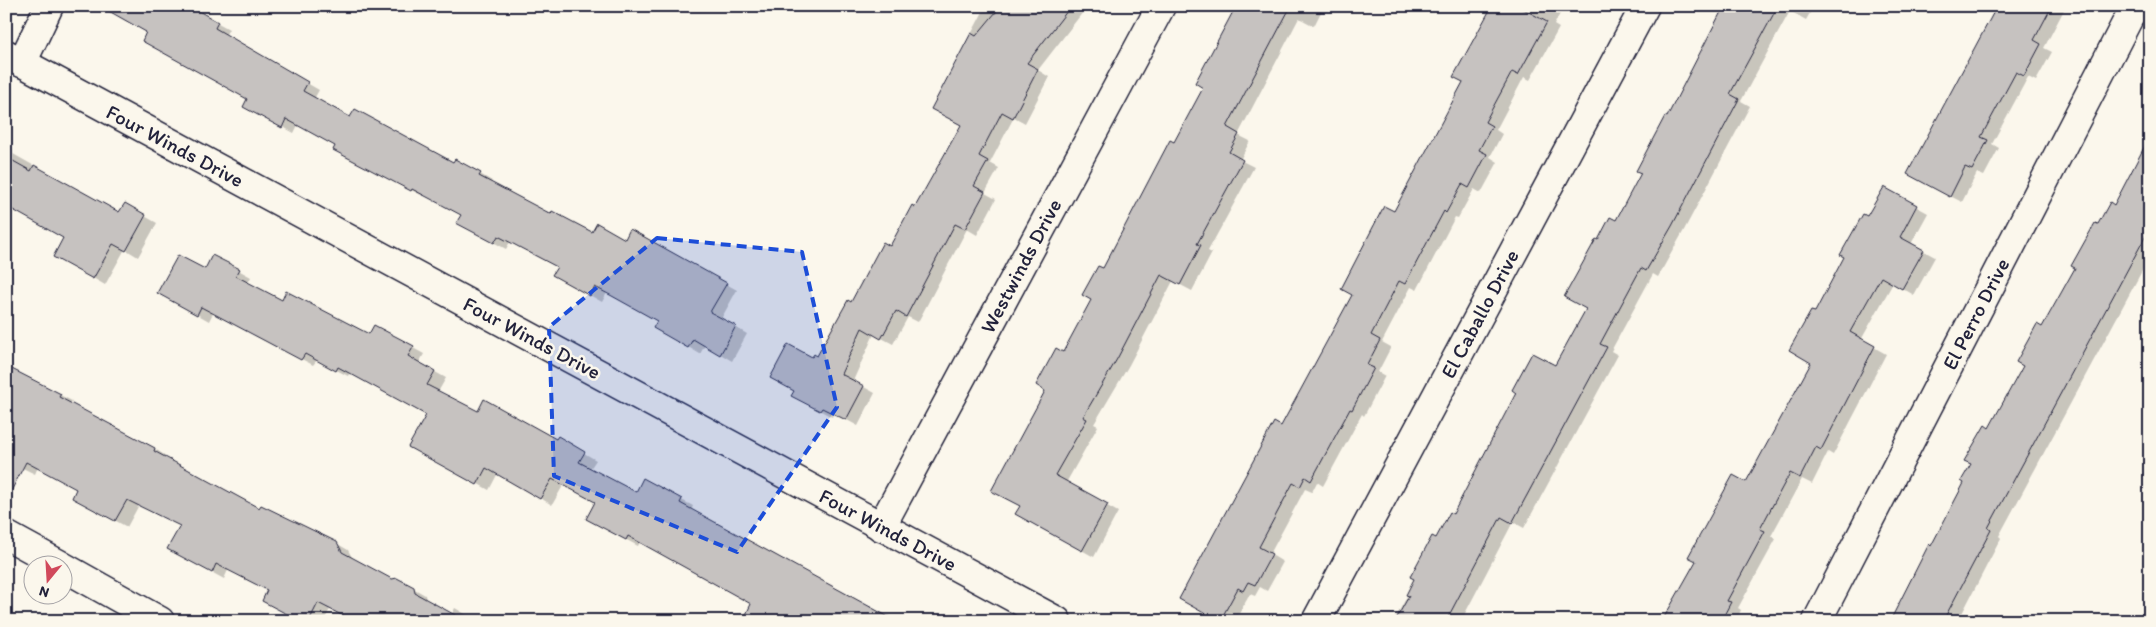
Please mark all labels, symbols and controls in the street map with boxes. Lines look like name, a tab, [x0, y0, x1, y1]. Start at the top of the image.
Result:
street label: Four Winds Drive	[102, 99, 248, 192]
street label: Westwinds Drive	[975, 194, 1067, 337]
street label: El Caballo Drive	[1435, 245, 1524, 382]
street label: El Perro Drive	[1937, 254, 2014, 374]
street label: Four Winds Drive	[459, 291, 605, 384]
street label: Four Winds Drive	[815, 483, 961, 576]
north arrow	[22, 554, 72, 604]
text: N	[37, 582, 51, 601]

